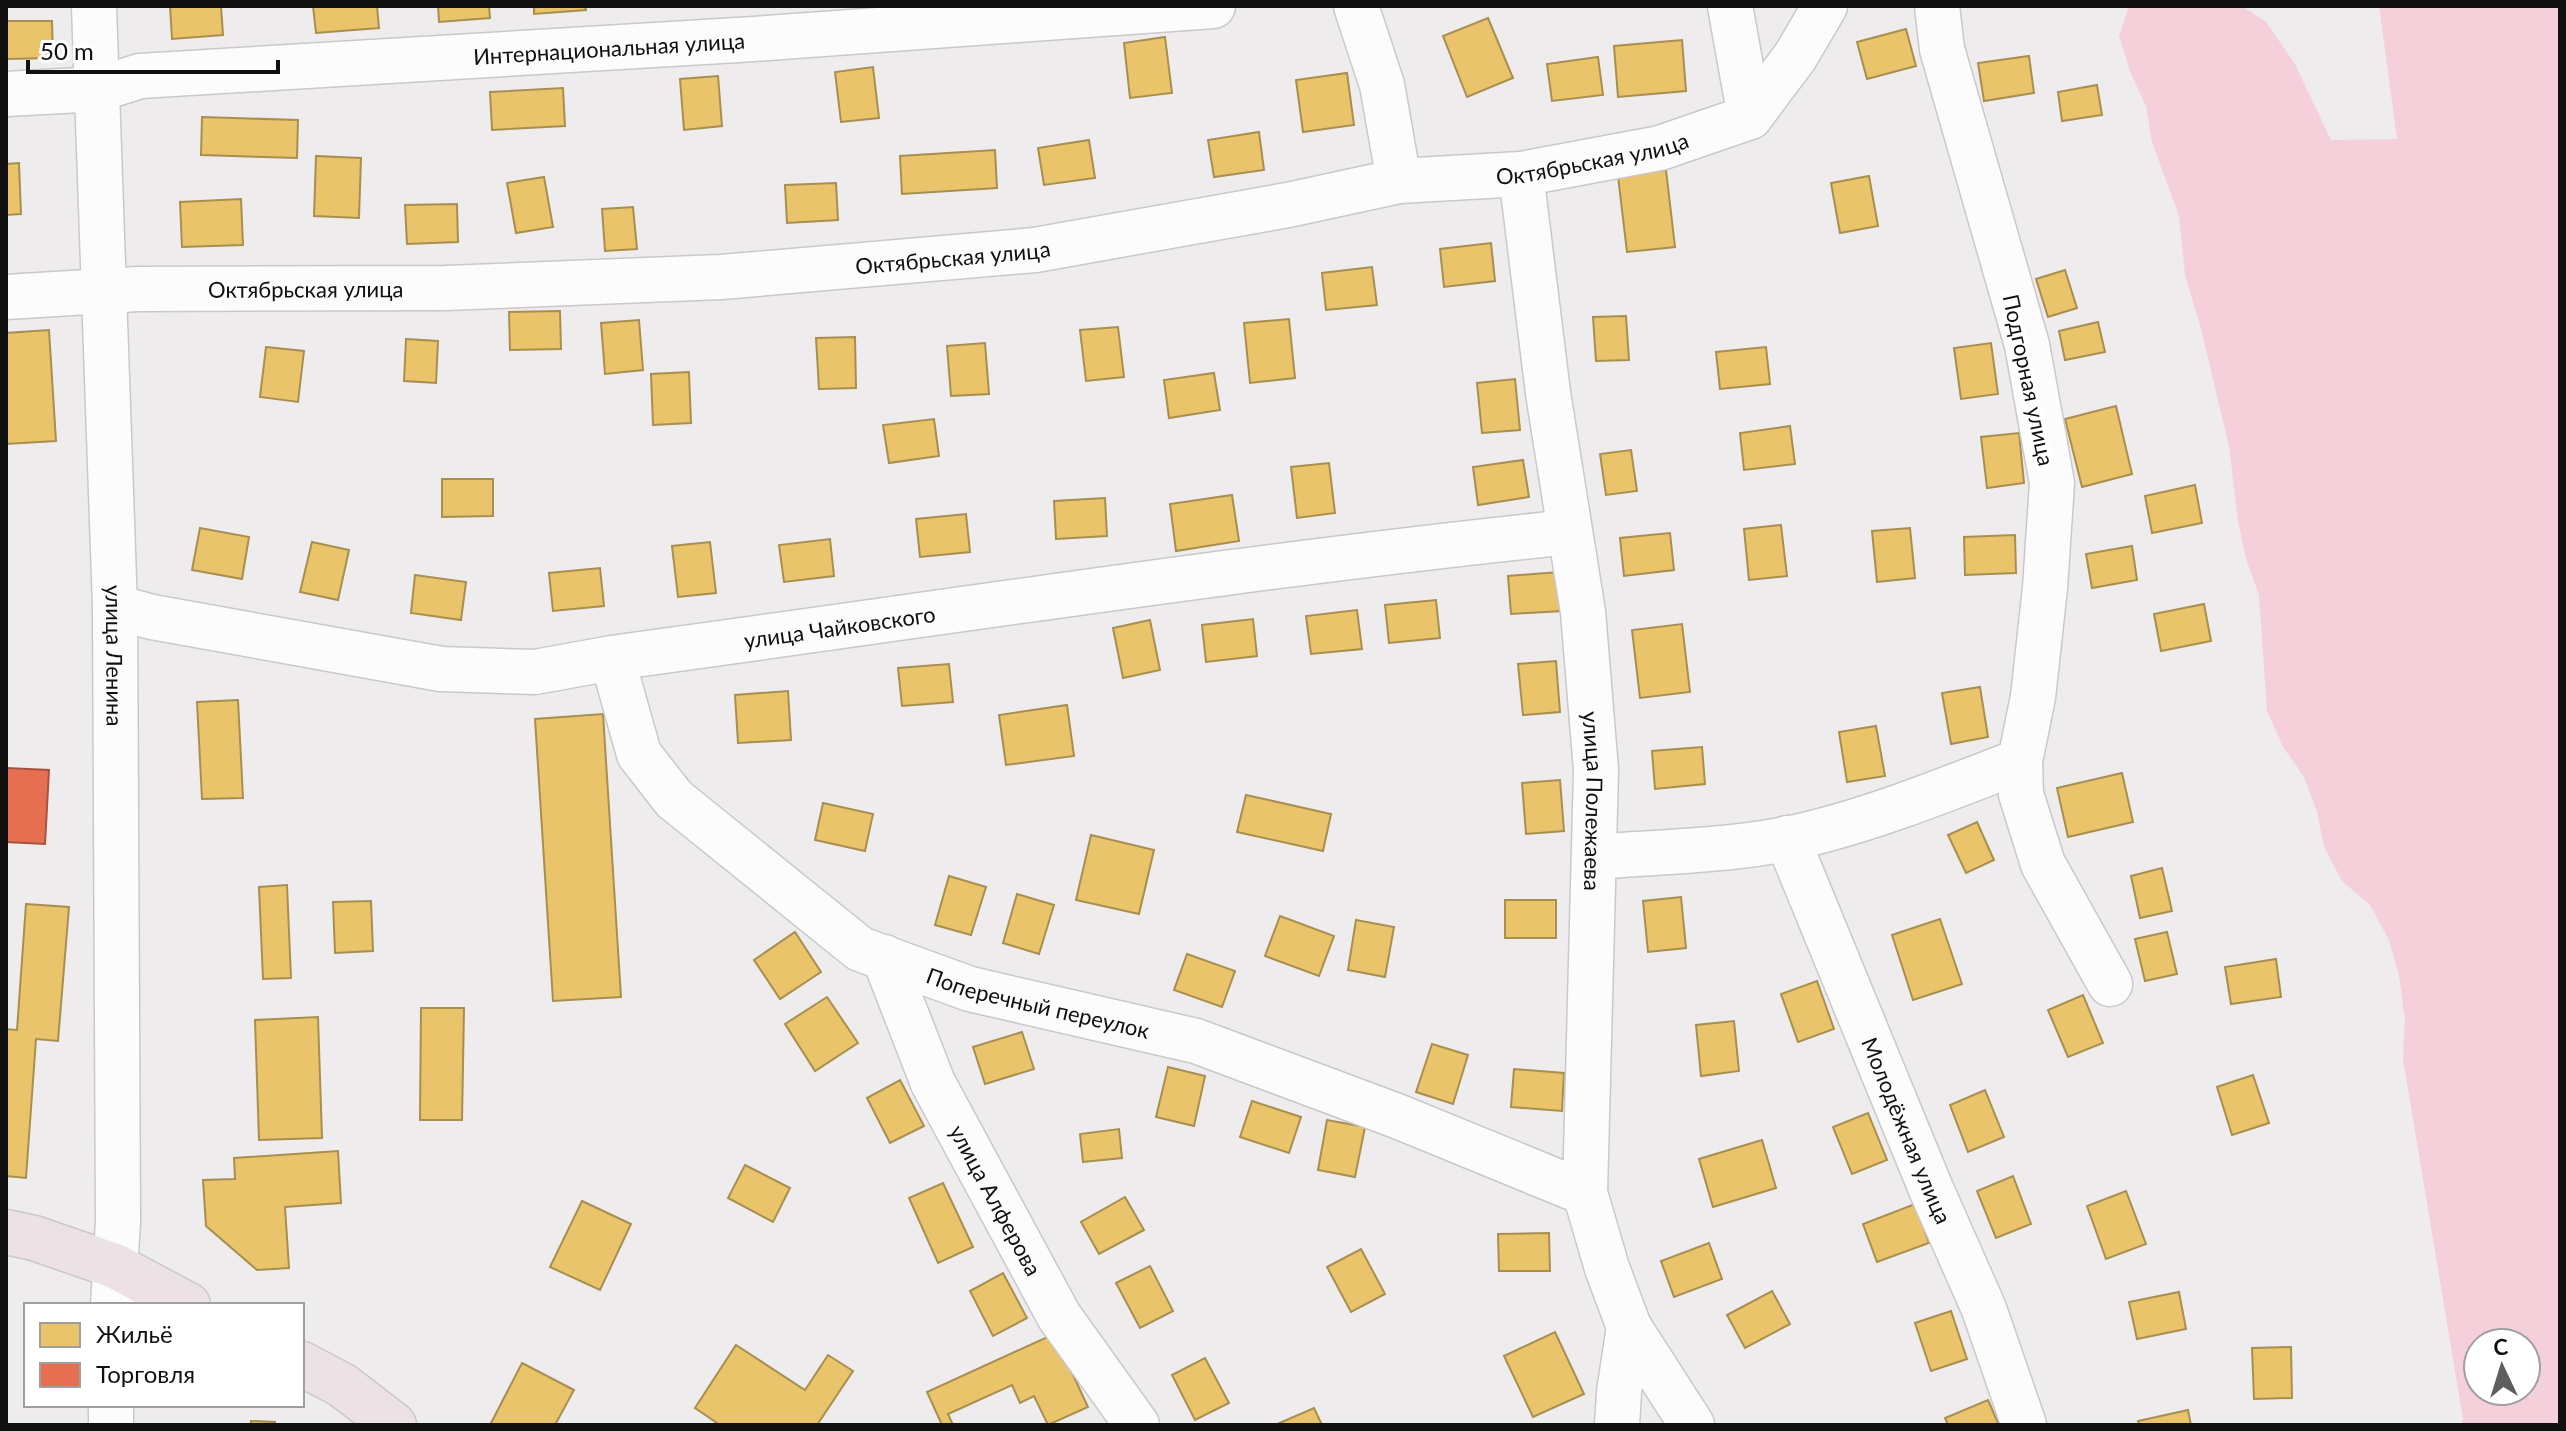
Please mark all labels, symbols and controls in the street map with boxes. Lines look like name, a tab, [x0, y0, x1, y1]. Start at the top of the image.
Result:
scale bar	[28, 24, 278, 74]
street label: Интернациональная улица	[472, 26, 746, 69]
text: 50 m	[40, 36, 94, 65]
street label: Октябрьская улица	[1495, 126, 1692, 189]
street label: Октябрьская улица	[854, 234, 1052, 279]
street label: Октябрьская улица	[208, 275, 404, 302]
street label: Подгорная улица	[1998, 292, 2060, 468]
street label: улица Ленина	[101, 584, 129, 726]
street label: улица Чайковского	[742, 600, 937, 653]
street label: улица Полежаева	[1578, 710, 1610, 891]
street label: Поперечный переулок	[923, 961, 1153, 1044]
street label: Молодёжная улица	[1857, 1033, 1958, 1228]
street label: улица Алферова	[944, 1120, 1048, 1280]
legend	[24, 1303, 304, 1407]
text: Жильё	[96, 1319, 173, 1348]
north arrow	[2462, 1327, 2542, 1407]
text: С	[2492, 1333, 2509, 1361]
text: Торговля	[96, 1359, 195, 1388]

